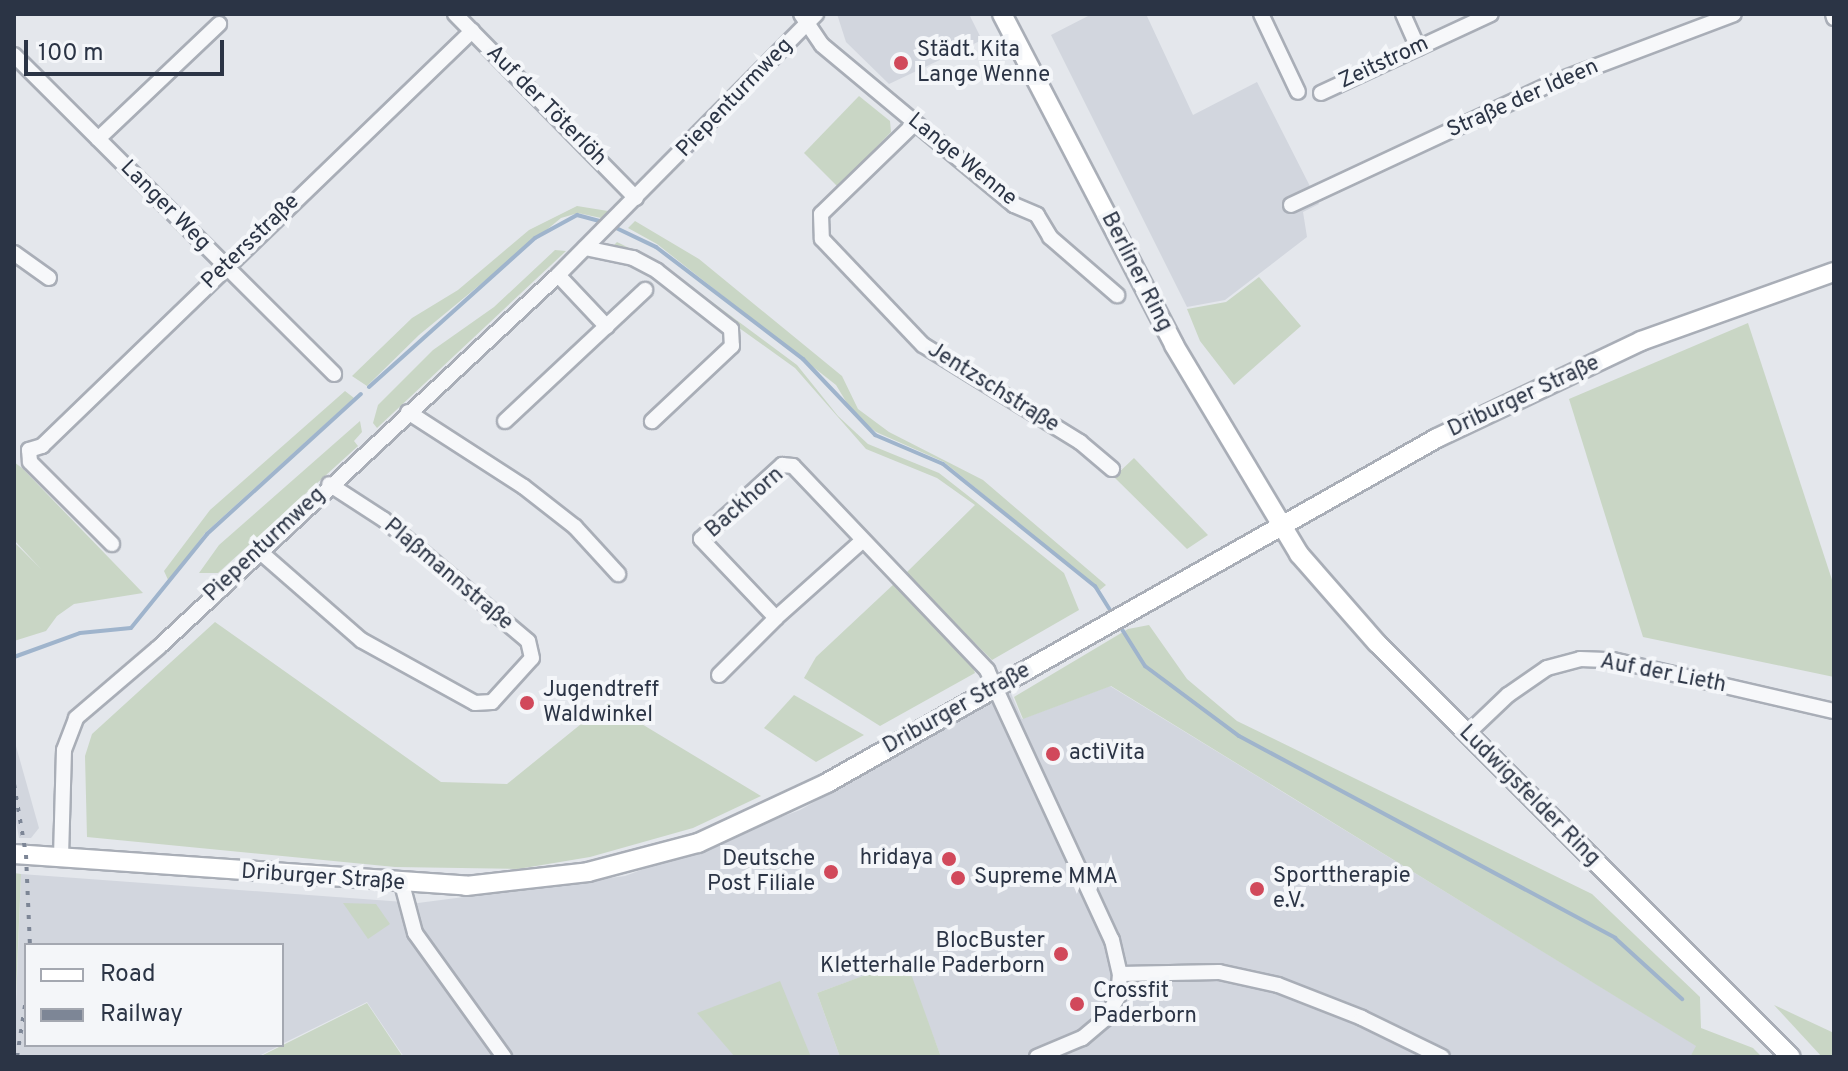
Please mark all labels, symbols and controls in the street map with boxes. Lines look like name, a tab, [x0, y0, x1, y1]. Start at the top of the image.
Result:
scale bar	[28, 24, 228, 74]
street label: Zeitstrom	[1335, 31, 1433, 95]
street label: Piepenturmweg	[671, 33, 799, 163]
place label: Städt. Kita Lange Wenne	[917, 37, 1050, 88]
text: 100 m	[38, 39, 104, 69]
street label: Auf der Töterlöh	[480, 40, 612, 172]
marker: Städt. Kita Lange Wenne	[892, 54, 910, 72]
street label: Straße der Ideen	[1443, 54, 1603, 144]
street label: Lange Wenne	[902, 108, 1022, 212]
street label: Langer Weg	[114, 155, 216, 257]
street label: Petersstraße	[197, 189, 305, 295]
street label: Berliner Ring	[1095, 208, 1177, 336]
street label: Jentzschstraße	[922, 337, 1064, 439]
street label: Driburger Straße	[1444, 350, 1604, 444]
street label: Backhorn	[701, 462, 789, 544]
street label: Piepenturmweg	[199, 482, 331, 608]
street label: Plaßmannstraße	[378, 513, 518, 637]
street label: Auf der Lieth	[1598, 649, 1728, 699]
street label: Driburger Straße	[879, 658, 1035, 760]
place label: Jugendtreff Waldwinkel	[543, 677, 659, 728]
marker: Jugendtreff Waldwinkel	[518, 694, 536, 712]
street label: Ludwigsfelder Ring	[1453, 720, 1605, 872]
place label: actiVita	[1069, 741, 1145, 767]
marker: actiVita	[1044, 745, 1062, 763]
place label: Deutsche Post Filiale	[707, 846, 815, 898]
place label: hridaya	[860, 846, 933, 872]
marker: hridaya	[940, 850, 958, 868]
street label: Driburger Straße	[240, 859, 406, 897]
marker: Deutsche Post Filiale	[822, 863, 840, 881]
place label: Sporttherapie e.V.	[1273, 863, 1410, 914]
place label: Supreme MMA	[974, 865, 1118, 891]
marker: Supreme MMA	[949, 869, 967, 887]
marker: Sporttherapie e.V.	[1248, 880, 1266, 898]
place label: BlocBuster Kletterhalle Paderborn	[820, 928, 1045, 980]
legend	[24, 943, 284, 1047]
marker: BlocBuster Kletterhalle Paderborn	[1052, 945, 1070, 963]
text: Road	[100, 960, 156, 990]
place label: Crossfit Paderborn	[1093, 978, 1197, 1030]
marker: Crossfit Paderborn	[1068, 995, 1086, 1013]
text: Railway	[100, 1000, 183, 1030]

